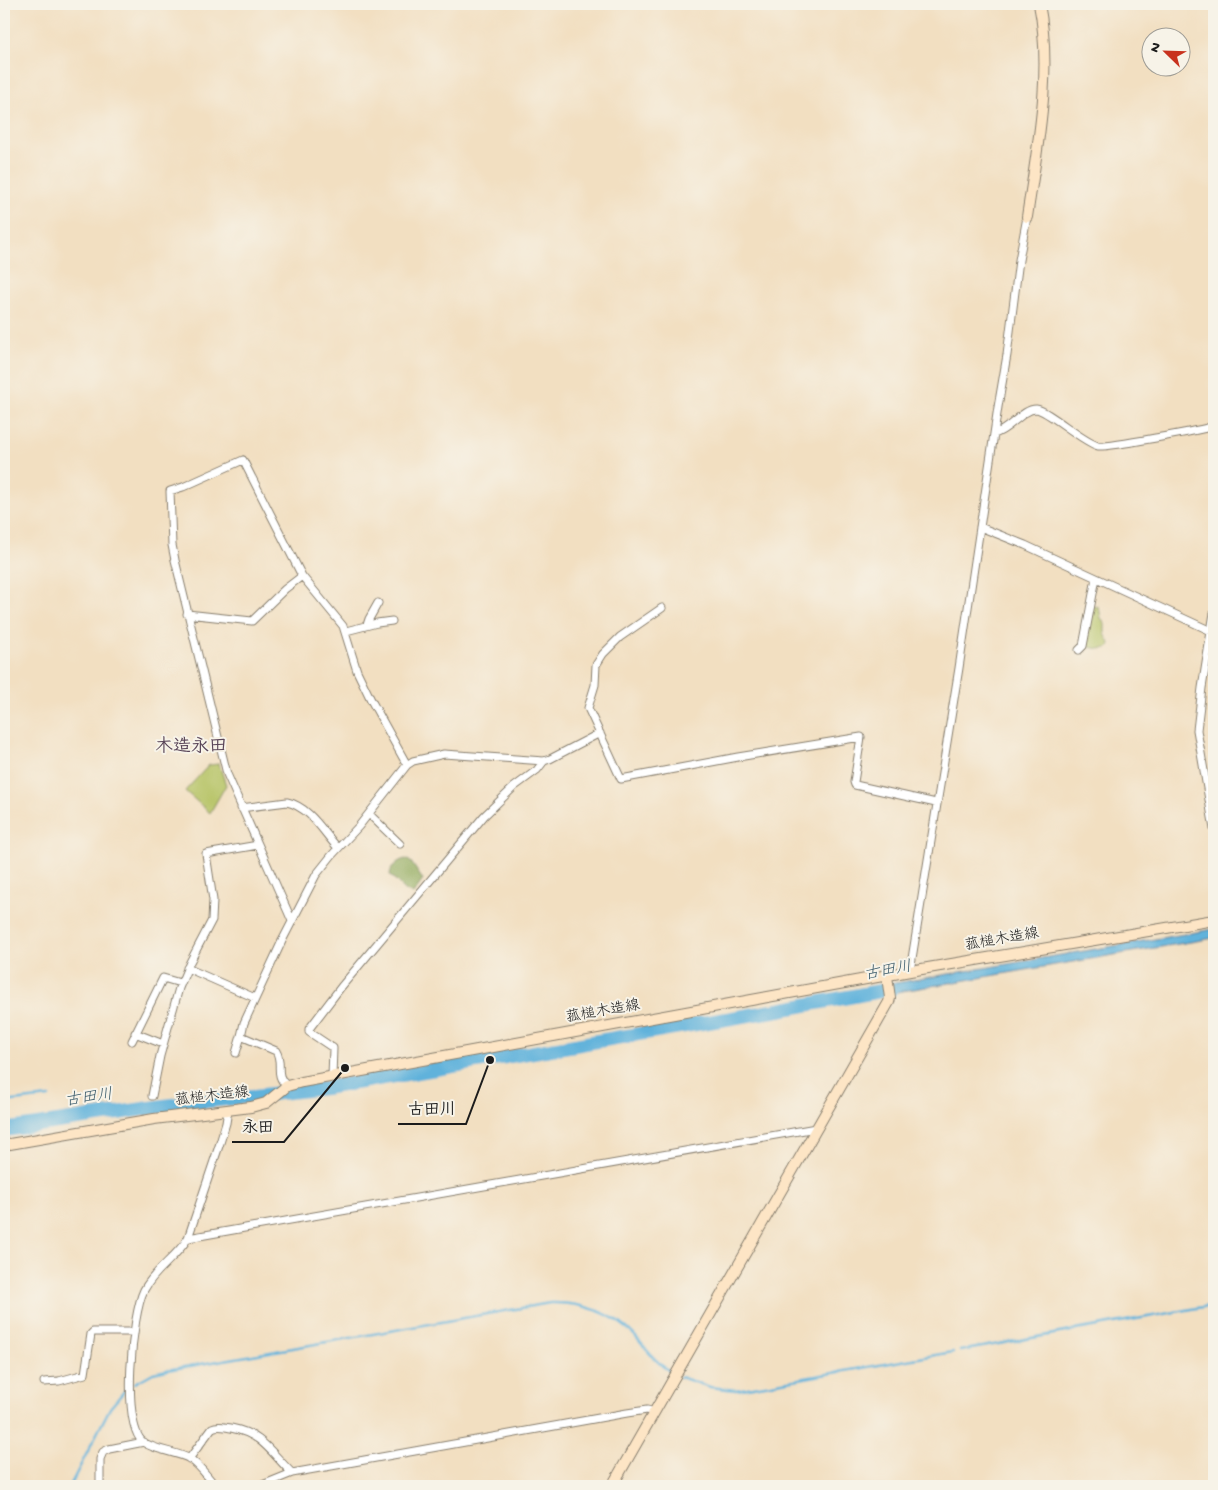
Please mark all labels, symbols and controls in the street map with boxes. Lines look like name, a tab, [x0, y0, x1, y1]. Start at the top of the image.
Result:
north arrow	[1140, 28, 1190, 78]
text: N	[1147, 40, 1166, 55]
district label: 木造永田	[155, 736, 227, 758]
street label: 菰槌木造線	[963, 924, 1041, 955]
water label: 古田川	[863, 957, 913, 986]
street label: 菰槌木造線	[564, 996, 642, 1027]
street label: 菰槌木造線	[174, 1083, 250, 1111]
water label: 古田川	[64, 1085, 114, 1112]
callout: 古田川	[398, 1093, 466, 1124]
text: 古田川	[408, 1100, 456, 1121]
callout: 永田	[232, 1111, 284, 1142]
text: 永田	[242, 1118, 274, 1139]

